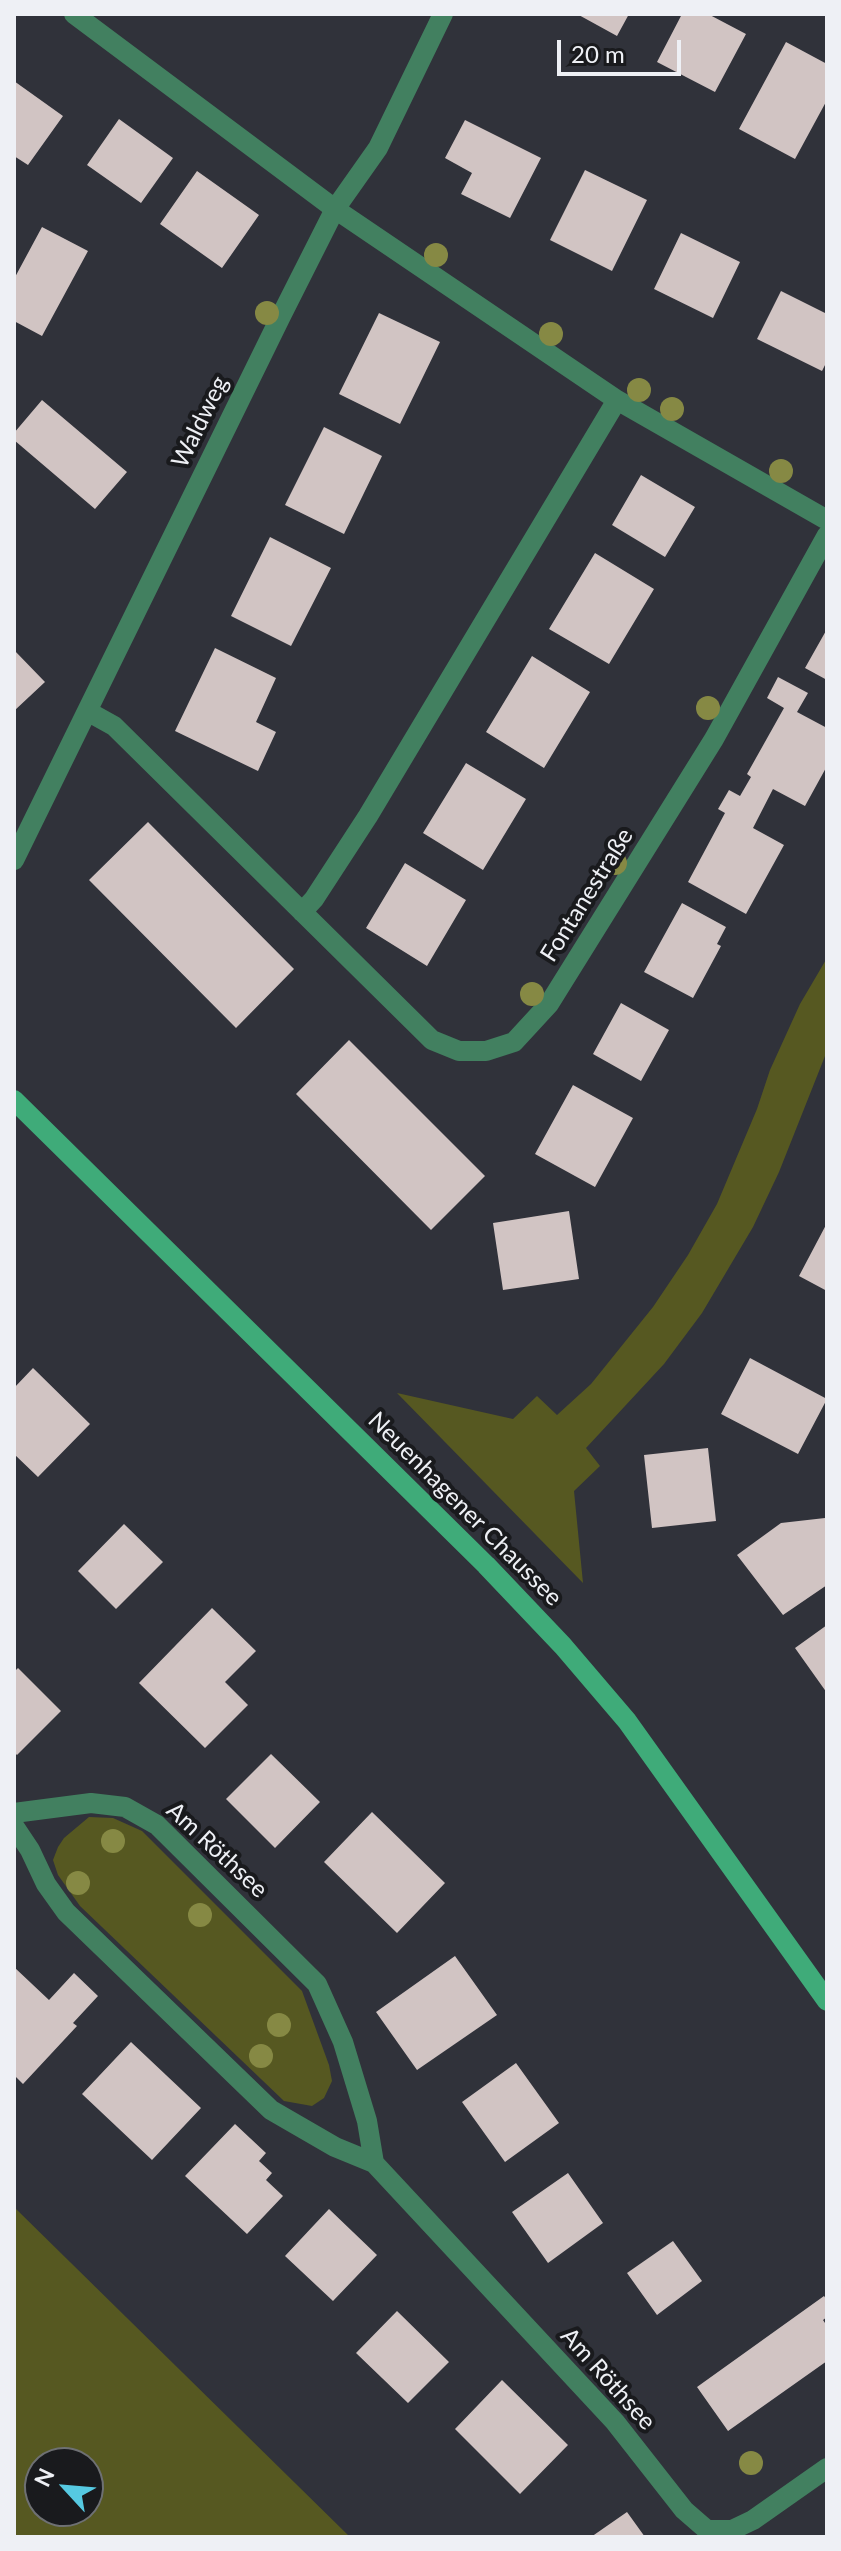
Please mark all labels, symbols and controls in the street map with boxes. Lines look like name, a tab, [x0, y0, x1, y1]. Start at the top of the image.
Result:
scale bar	[561, 24, 685, 74]
text: 20 m	[571, 39, 625, 68]
street label: Waldweg	[165, 371, 235, 473]
street label: Fontanestraße	[535, 823, 639, 967]
street label: Neuenhagener Chaussee	[362, 1406, 568, 1612]
street label: Am Röthsee	[161, 1796, 273, 1904]
street label: Am Röthsee	[555, 2322, 661, 2436]
north arrow	[24, 2447, 104, 2527]
text: N	[28, 2464, 60, 2491]

